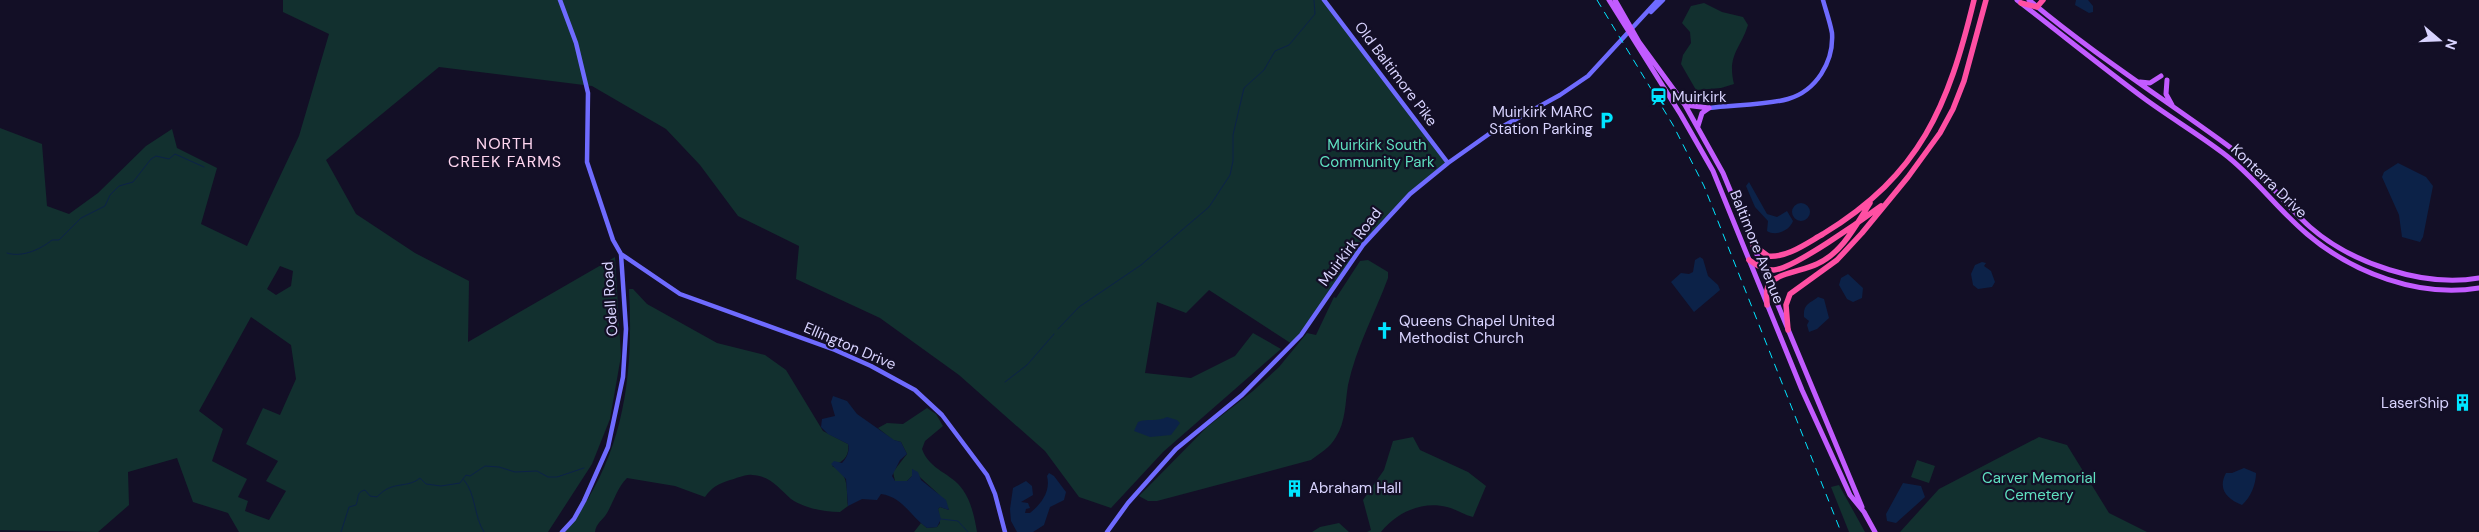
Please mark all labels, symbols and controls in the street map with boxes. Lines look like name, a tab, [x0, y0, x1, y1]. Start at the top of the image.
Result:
north arrow	[2414, 15, 2464, 65]
street label: Old Baltimore Pike	[1350, 18, 1442, 130]
text: N	[2441, 36, 2461, 52]
station icon: Muirkirk	[1648, 87, 1668, 107]
place label: Muirkirk	[1672, 87, 1727, 107]
place label: Muirkirk MARC Station Parking	[1489, 102, 1593, 139]
parking icon: Muirkirk MARC Station Parking	[1597, 111, 1617, 131]
district label: NORTH CREEK FARMS	[448, 133, 562, 172]
park label: Muirkirk South Community Park	[1319, 135, 1435, 172]
street label: Konterra Drive	[2227, 140, 2311, 222]
street label: Baltimore Avenue	[1725, 187, 1789, 307]
street label: Muirkirk Road	[1314, 204, 1386, 290]
street label: Odell Road	[597, 261, 623, 337]
place label: Queens Chapel United Methodist Church	[1399, 311, 1555, 348]
street label: Ellington Drive	[801, 318, 899, 374]
church icon: Queens Chapel United Methodist Church	[1375, 320, 1395, 340]
place label: LaserShip	[2381, 393, 2449, 413]
building icon: LaserShip	[2453, 393, 2473, 413]
park label: Carver Memorial Cemetery	[1982, 468, 2096, 505]
building icon: Abraham Hall	[1285, 478, 1305, 498]
place label: Abraham Hall	[1309, 478, 1401, 498]

